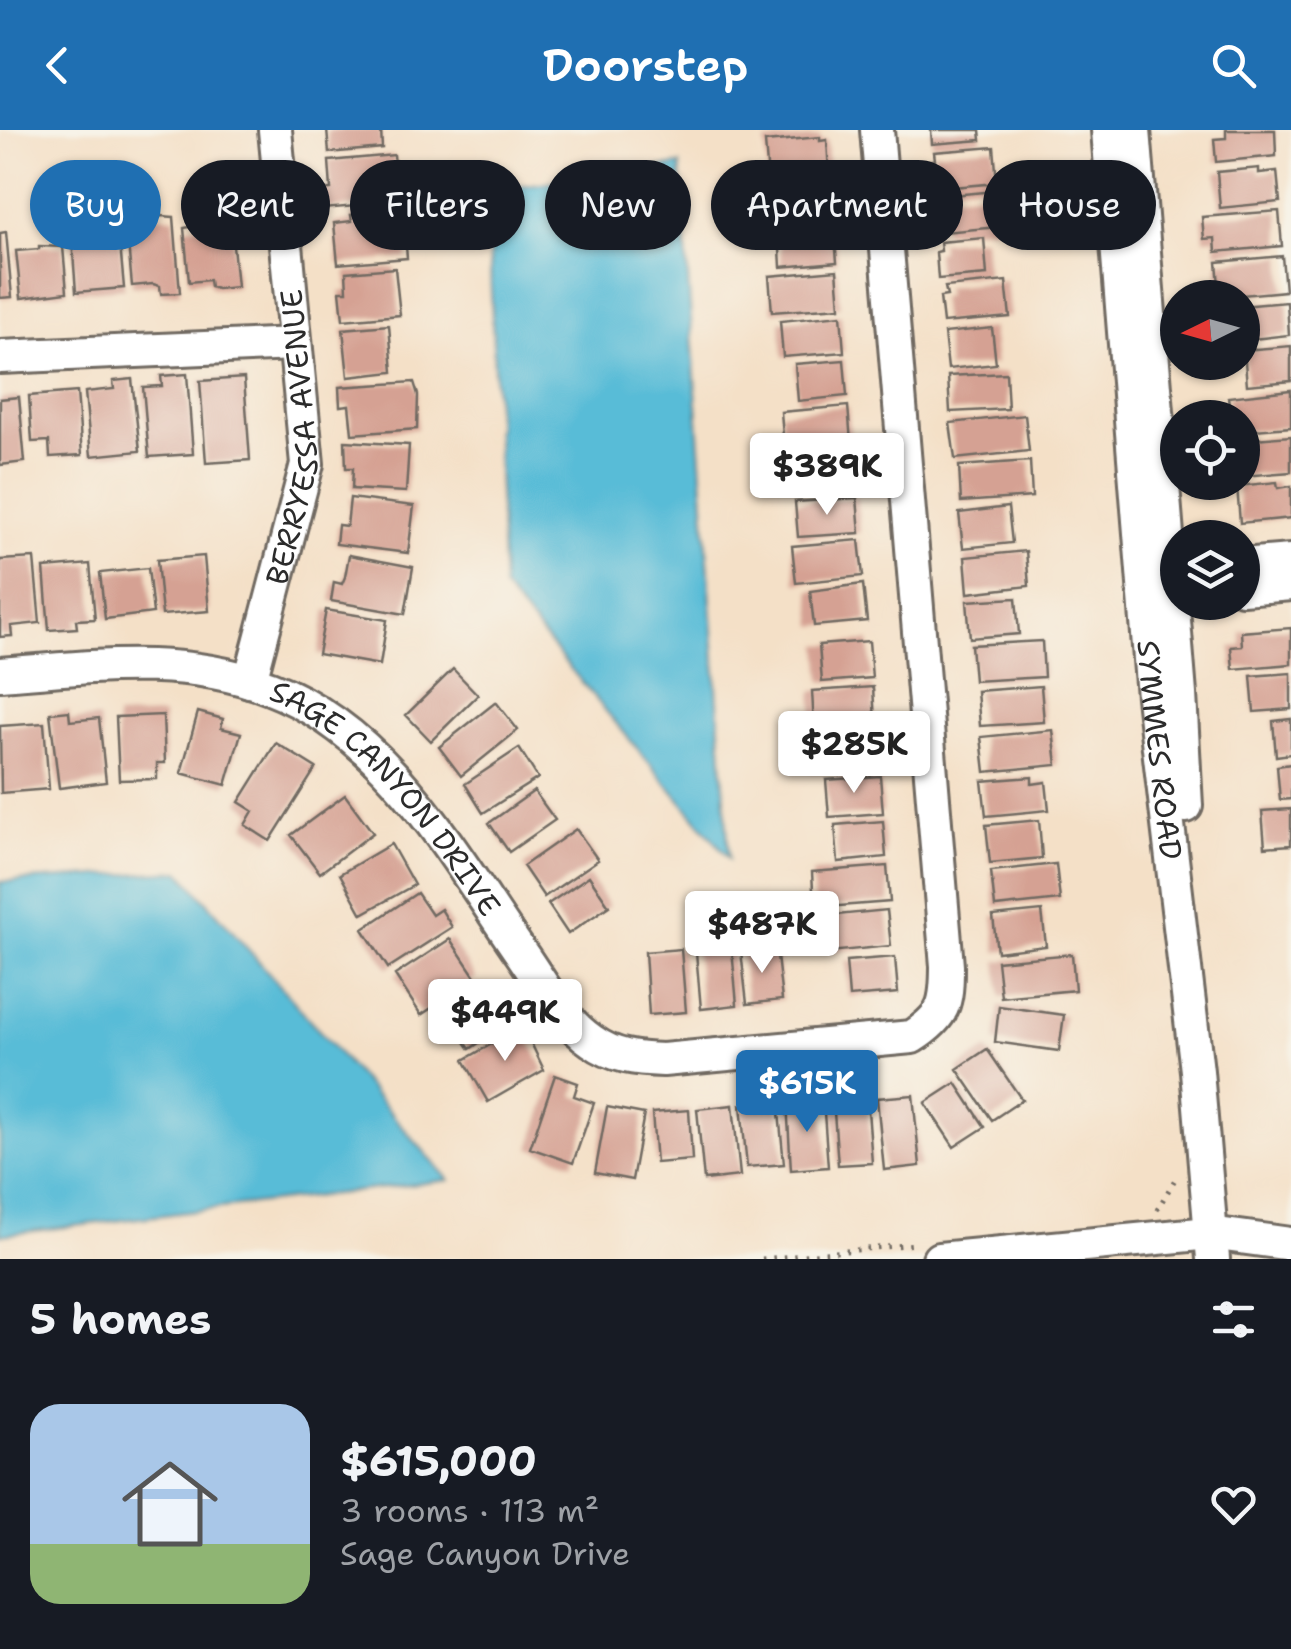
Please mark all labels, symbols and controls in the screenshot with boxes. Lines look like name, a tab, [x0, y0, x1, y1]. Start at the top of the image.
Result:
text: Doorstep	[543, 35, 748, 95]
icon: back	[30, 38, 85, 93]
icon: search	[1206, 38, 1261, 93]
chip: Buy	[30, 160, 161, 250]
chip: Rent	[181, 160, 330, 250]
chip: Filters	[350, 160, 525, 250]
chip: New	[545, 160, 691, 250]
chip: Apartment	[711, 160, 963, 250]
chip: House	[983, 160, 1156, 250]
north arrow	[1160, 280, 1260, 380]
map controls	[1160, 280, 1260, 620]
street label: BERRYESSA AVENUE	[256, 287, 328, 589]
button: locate	[1160, 400, 1260, 500]
pin: $389K	[757, 433, 897, 518]
text: $389K	[772, 444, 882, 487]
button: layers	[1160, 520, 1260, 620]
street label: SYMMES ROAD	[1128, 638, 1192, 862]
street label: SAGE CANYON DRIVE	[264, 670, 511, 924]
pin: $285K	[784, 711, 924, 796]
text: $285K	[800, 722, 908, 765]
pin: $487K	[692, 891, 832, 976]
text: $487K	[707, 902, 817, 945]
pin: $449K	[435, 979, 575, 1064]
text: $449K	[450, 990, 560, 1033]
pin: $615K	[737, 1050, 877, 1135]
text: $615K	[758, 1061, 856, 1104]
text: 5 homes	[30, 1291, 211, 1347]
icon: filters	[1206, 1292, 1261, 1347]
text: $615,000	[340, 1433, 537, 1489]
icon: home	[110, 1444, 230, 1564]
icon: heart	[1206, 1477, 1261, 1532]
text: 3 rooms · 113 m²	[340, 1489, 599, 1532]
text: Sage Canyon Drive	[340, 1532, 630, 1575]

